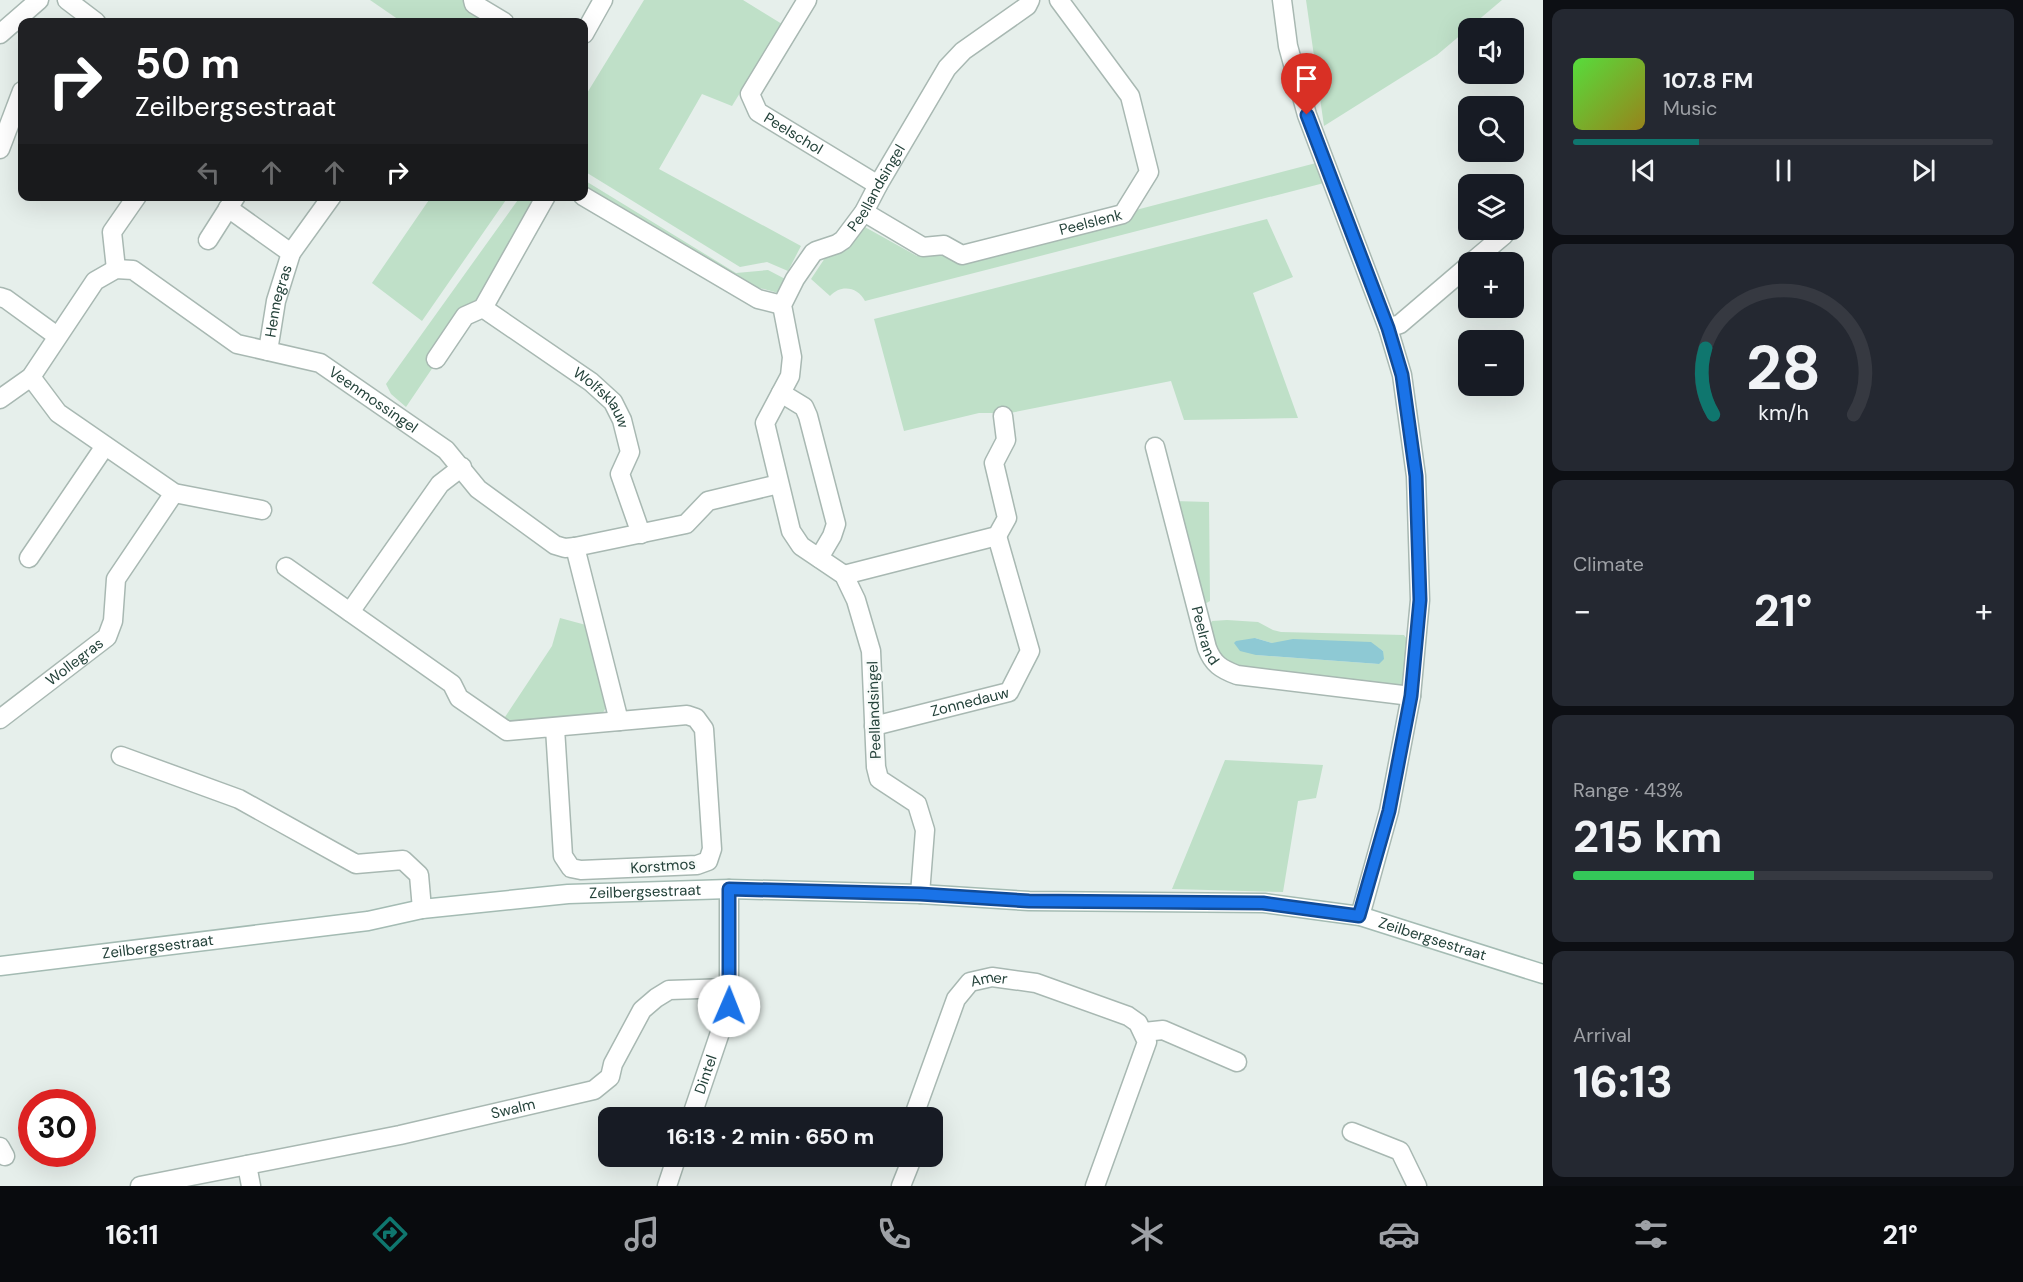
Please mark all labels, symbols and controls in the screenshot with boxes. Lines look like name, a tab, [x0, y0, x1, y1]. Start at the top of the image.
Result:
map controls	[1458, 18, 1524, 396]
button: sound	[1458, 18, 1524, 84]
text: 50 m	[135, 36, 240, 91]
icon: right	[36, 42, 114, 120]
pin	[1281, 53, 1332, 115]
icon: arrive	[1290, 62, 1323, 95]
text: 107.8 FM	[1663, 66, 1753, 95]
text: Zeilbergsestraat	[135, 89, 336, 124]
text: Music	[1663, 95, 1718, 121]
button: search	[1458, 96, 1524, 162]
street label: Peelschol	[760, 108, 827, 159]
street label: Peellandsingel	[843, 141, 910, 236]
icon: previous	[1627, 154, 1660, 187]
icon: pause	[1767, 154, 1800, 187]
icon: next	[1907, 154, 1940, 187]
icon: left	[192, 156, 225, 189]
icon: ahead	[255, 156, 288, 189]
icon: ahead	[318, 156, 351, 189]
icon: right	[381, 156, 414, 189]
button: layers	[1458, 174, 1524, 240]
street label: Peelslenk	[1057, 205, 1125, 240]
button: +	[1458, 252, 1524, 318]
street label: Hennegras	[260, 262, 297, 339]
text: 28	[1745, 327, 1821, 408]
button: −	[1458, 330, 1524, 396]
street label: Veenmossingel	[325, 362, 422, 438]
street label: Wolfsklauw	[569, 363, 634, 431]
text: km/h	[1758, 399, 1808, 427]
text: Climate	[1573, 551, 1644, 577]
text: 21°	[1754, 581, 1812, 640]
text: −	[1573, 589, 1591, 632]
text: +	[1975, 589, 1993, 632]
street label: Peelrand	[1187, 604, 1224, 669]
street label: Wollegras	[42, 633, 107, 690]
street label: Peellandsingel	[862, 661, 886, 759]
street label: Zonnedauw	[929, 682, 1012, 721]
text: Range · 43%	[1573, 777, 1683, 803]
text: 215 km	[1573, 807, 1722, 866]
street label: Korstmos	[630, 854, 696, 878]
street label: Zeilbergsestraat	[589, 880, 702, 903]
street label: Zeilbergsestraat	[1376, 912, 1489, 965]
street label: Zeilbergsestraat	[101, 930, 215, 963]
street label: Amer	[968, 967, 1009, 992]
position arrow	[697, 974, 761, 1038]
text: Arrival	[1573, 1022, 1631, 1048]
street label: Dintel	[690, 1052, 722, 1097]
text: 16:13	[1573, 1052, 1673, 1111]
speed limit sign: 30	[18, 1089, 96, 1167]
street label: Swalm	[489, 1094, 537, 1124]
text: 16:13 · 2 min · 650 m	[667, 1122, 874, 1151]
icon: directions	[369, 1213, 411, 1255]
icon: music	[621, 1213, 663, 1255]
icon: phone	[873, 1213, 915, 1255]
icon: climate	[1126, 1213, 1168, 1255]
icon: car	[1378, 1213, 1420, 1255]
icon: filters	[1630, 1213, 1672, 1255]
text: 16:11	[105, 1217, 159, 1252]
text: 21°	[1883, 1217, 1918, 1252]

